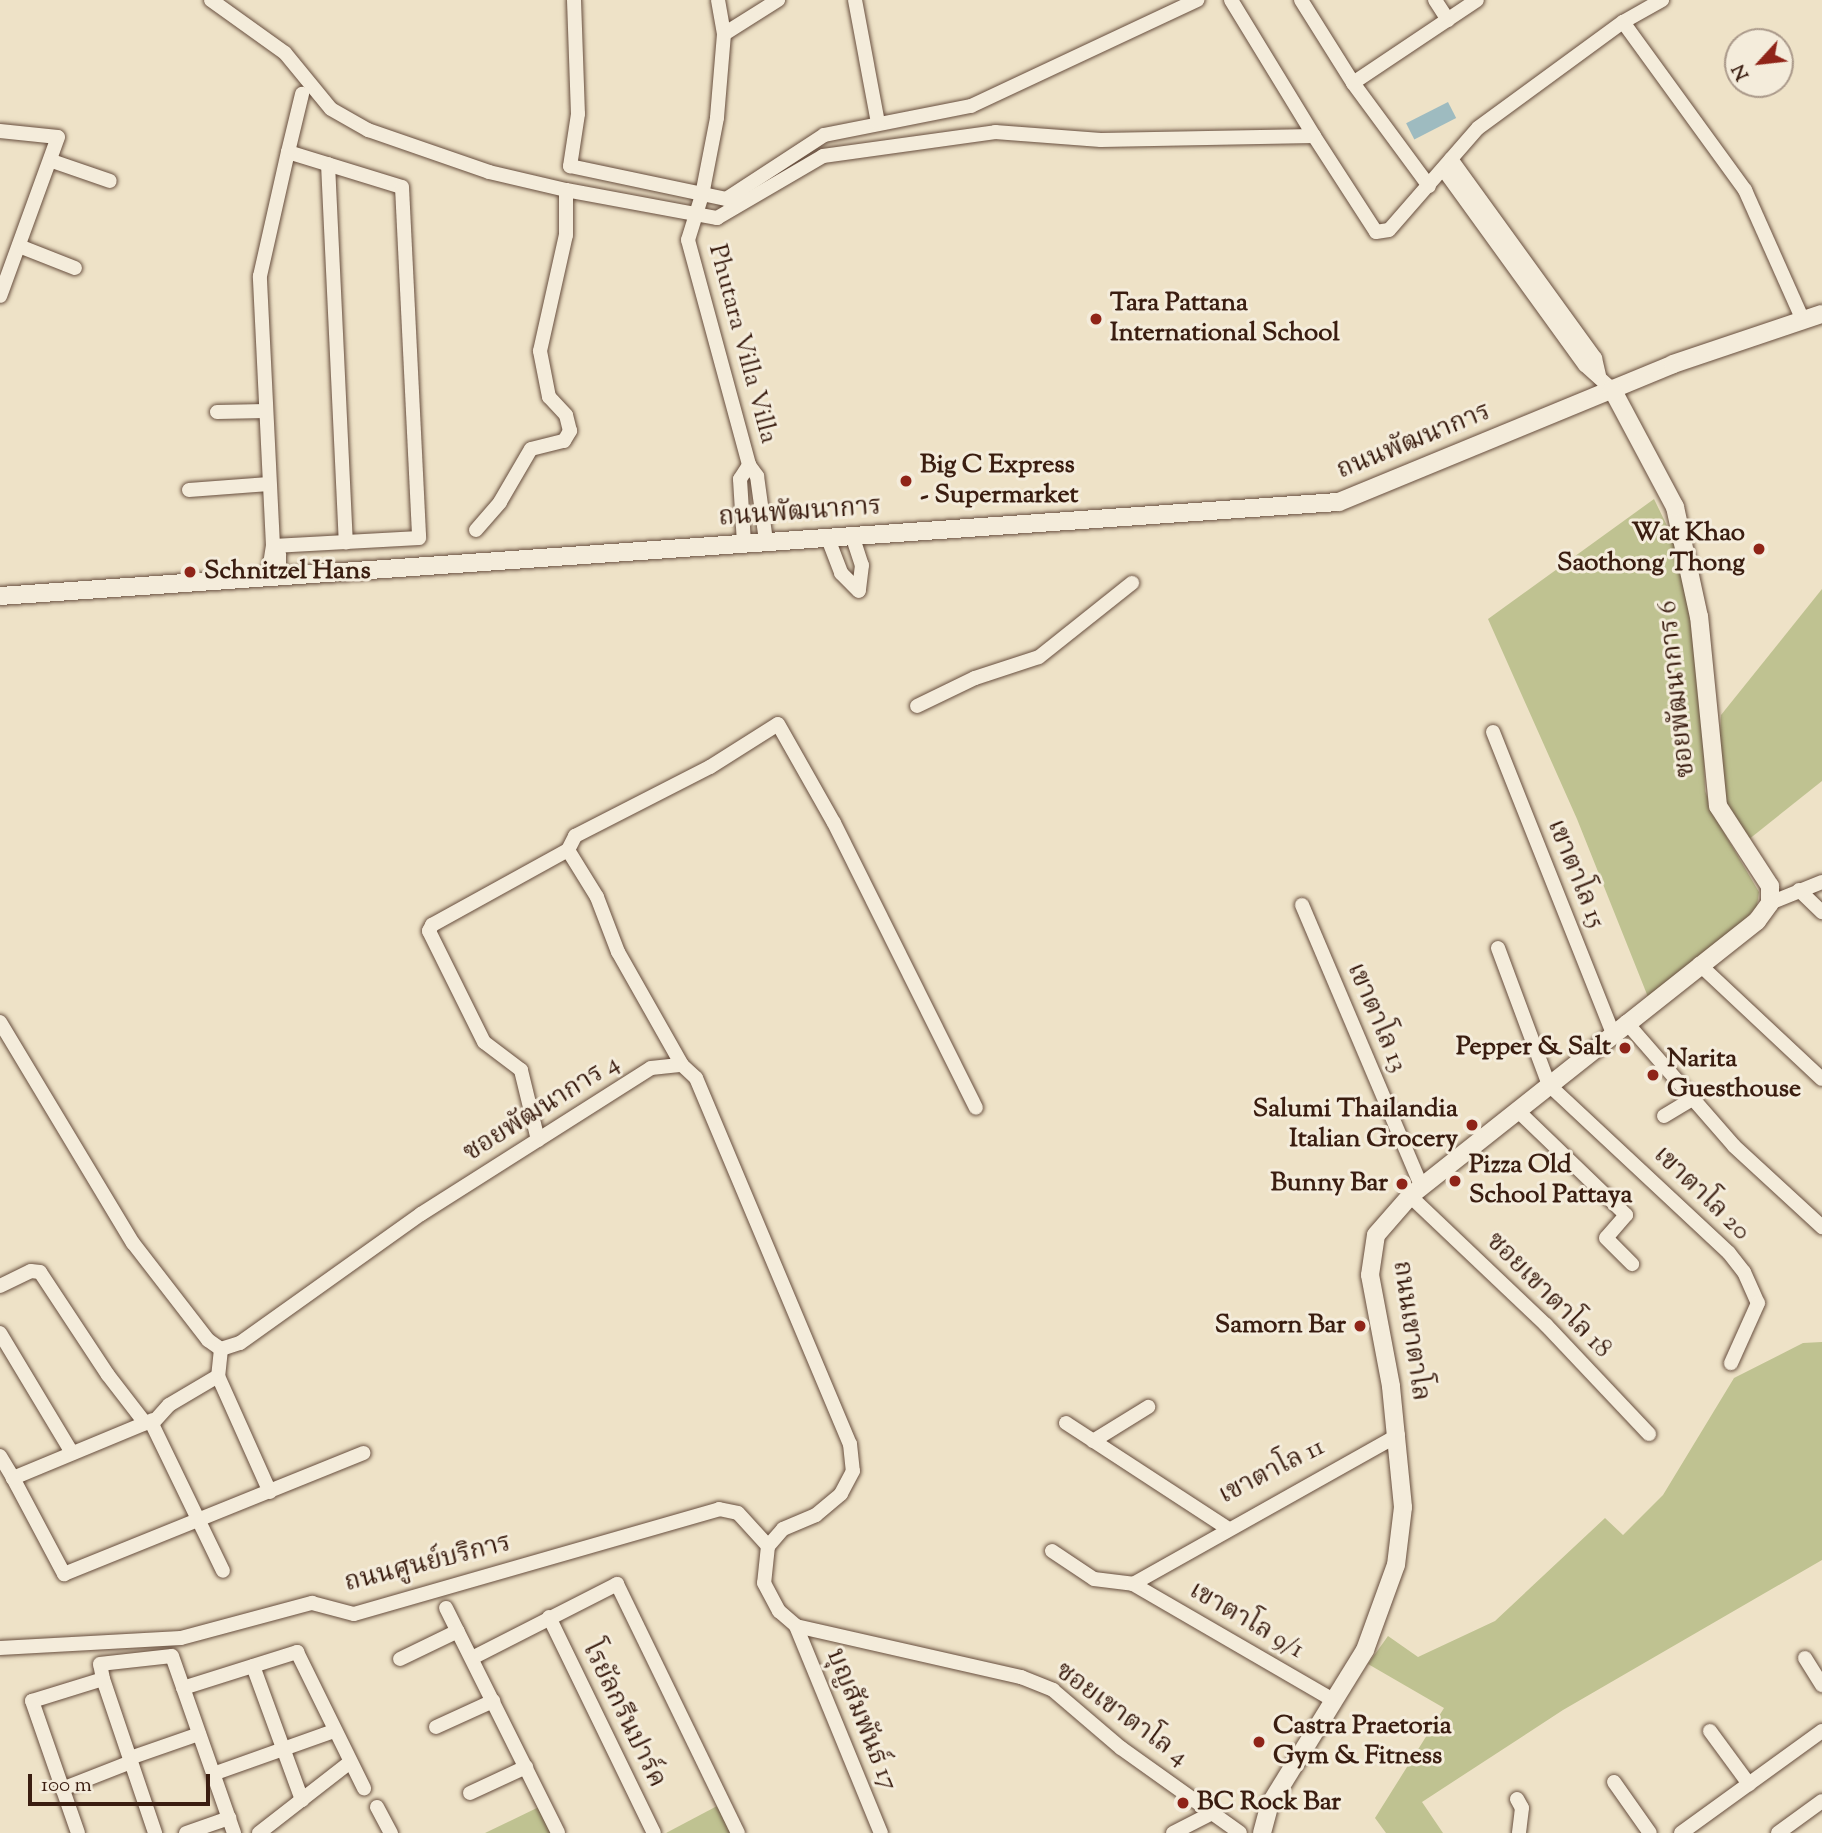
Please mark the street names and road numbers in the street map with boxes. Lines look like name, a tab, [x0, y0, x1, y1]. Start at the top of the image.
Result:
street label: Phutara Villa Villa	[700, 241, 784, 447]
street label: ถนนพัฒนาการ	[1333, 397, 1495, 487]
street label: ถนนพัฒนาการ	[718, 492, 882, 534]
street label: ซอยพัฒนาการ 6	[1653, 599, 1703, 779]
street label: เขาตาโล 15	[1539, 815, 1611, 933]
street label: เขาตาโล 13	[1339, 958, 1413, 1078]
street label: ซอยพัฒนาการ 4	[458, 1049, 626, 1169]
street label: เขาตาโล 20	[1646, 1140, 1756, 1248]
street label: ซอยเขาตาโล 18	[1479, 1227, 1617, 1365]
street label: ถนนเขาตาโล	[1385, 1259, 1435, 1403]
street label: เขาตาโล 11	[1214, 1432, 1330, 1512]
street label: ถนนศูนย์บริการ	[341, 1528, 515, 1600]
street label: เขาตาโล 9/1	[1183, 1576, 1309, 1666]
street label: โรยัลกรีนปาร์ค	[574, 1637, 672, 1793]
street label: บุญสัมพันธ์ 17	[818, 1645, 904, 1795]
street label: ซอยเขาตาโล 4	[1049, 1656, 1193, 1774]

